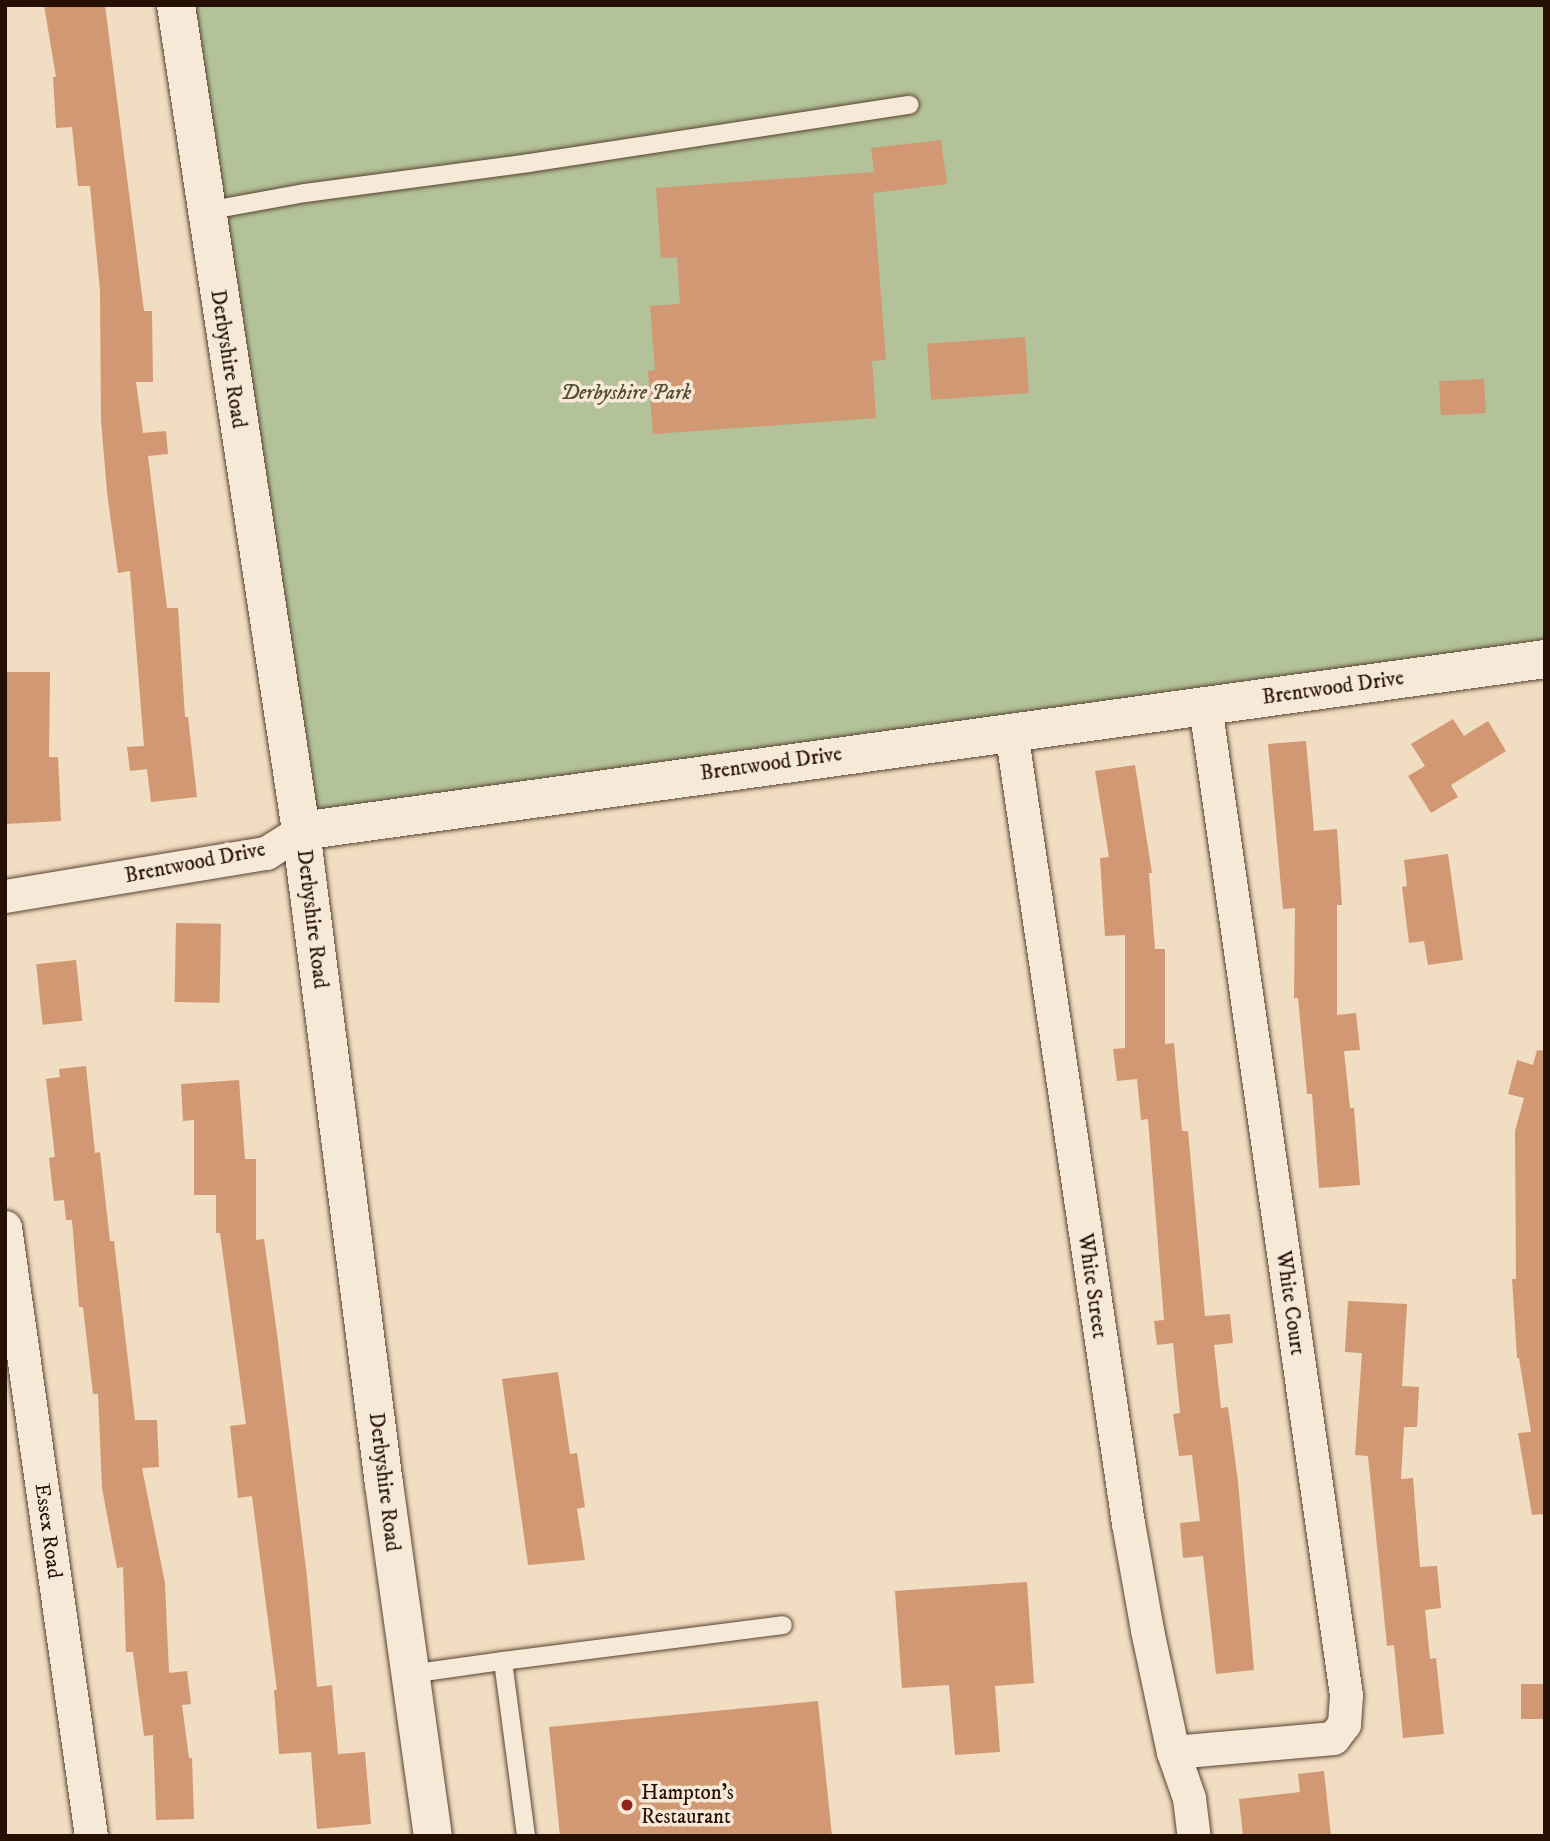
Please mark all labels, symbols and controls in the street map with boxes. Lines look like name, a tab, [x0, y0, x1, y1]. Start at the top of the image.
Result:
street label: Derbyshire Road	[205, 288, 251, 430]
park label: Derbyshire Park	[561, 380, 691, 406]
street label: Brentwood Drive	[1261, 666, 1405, 710]
street label: Brentwood Drive	[699, 742, 843, 786]
street label: Brentwood Drive	[122, 837, 268, 889]
street label: Derbyshire Road	[291, 848, 333, 990]
street label: White Street	[1072, 1232, 1112, 1340]
street label: White Court	[1270, 1249, 1310, 1357]
street label: Derbyshire Road	[363, 1411, 405, 1553]
street label: Essex Road	[29, 1482, 67, 1580]
place label: Hampton's Restaurant	[641, 1780, 734, 1830]
marker: Hampton's Restaurant	[619, 1797, 635, 1813]

